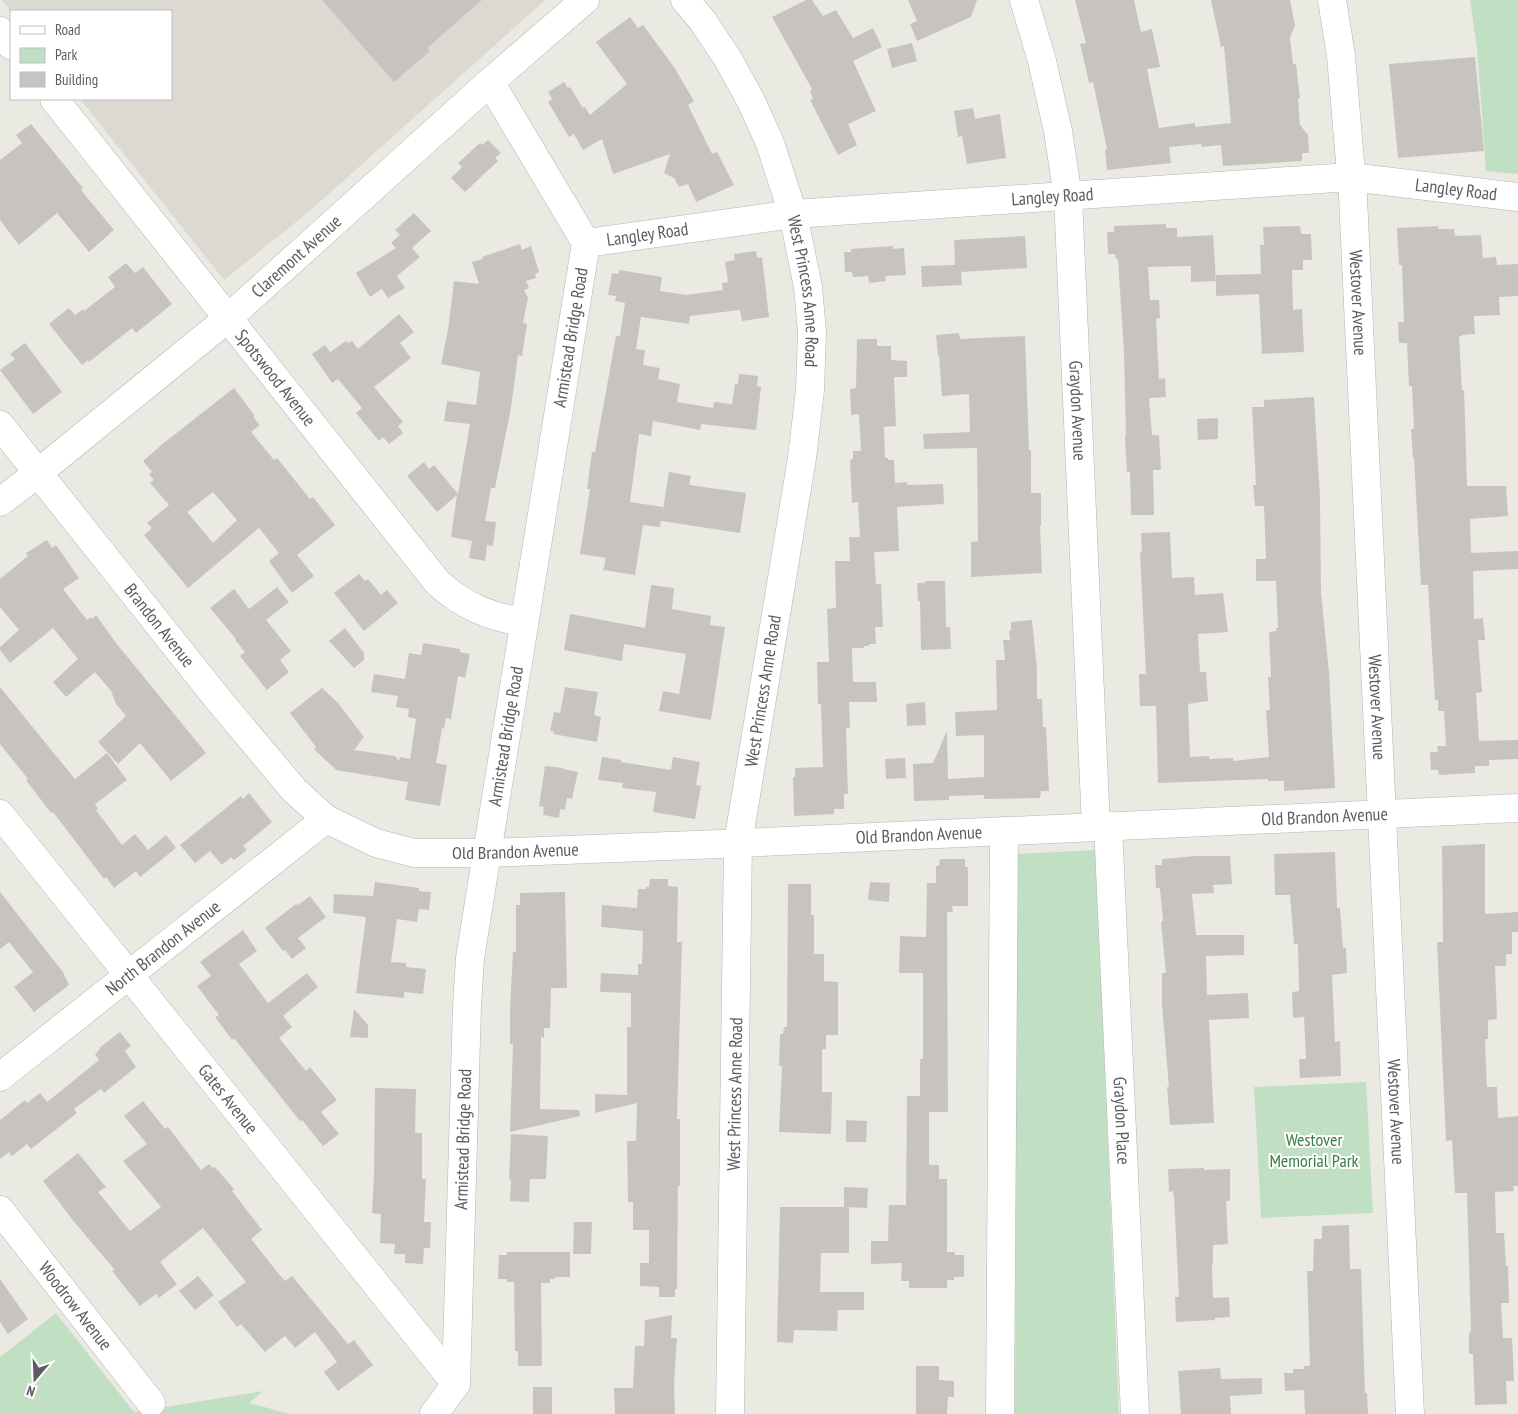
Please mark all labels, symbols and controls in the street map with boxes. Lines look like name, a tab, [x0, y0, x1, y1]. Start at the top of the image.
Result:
legend	[10, 10, 172, 100]
text: Road	[55, 20, 81, 39]
text: Park	[55, 45, 77, 64]
text: Building	[55, 70, 98, 89]
street label: Langley Road	[1414, 173, 1498, 205]
street label: Langley Road	[1011, 182, 1094, 210]
street label: Claremont Avenue	[246, 210, 346, 303]
street label: West Princess Anne Road	[783, 213, 824, 368]
street label: Langley Road	[605, 217, 690, 251]
street label: Westover Avenue	[1344, 249, 1372, 356]
street label: Armistead Bridge Road	[548, 266, 593, 409]
street label: Spotswood Avenue	[230, 325, 321, 431]
street label: Graydon Avenue	[1064, 360, 1092, 461]
street label: Brandon Avenue	[119, 578, 200, 672]
street label: West Princess Anne Road	[739, 613, 786, 768]
street label: Westover Avenue	[1363, 654, 1391, 760]
street label: Armistead Bridge Road	[483, 665, 528, 808]
street label: Old Brandon Avenue	[1261, 802, 1388, 831]
street label: Old Brandon Avenue	[855, 820, 983, 849]
street label: Old Brandon Avenue	[452, 837, 579, 864]
street label: North Brandon Avenue	[101, 895, 225, 1000]
street label: West Princess Anne Road	[722, 1017, 747, 1171]
street label: Westover Avenue	[1382, 1058, 1410, 1165]
street label: Gates Avenue	[193, 1059, 263, 1138]
street label: Armistead Bridge Road	[449, 1068, 476, 1210]
street label: Graydon Place	[1109, 1076, 1136, 1165]
park label: Westover Memorial Park	[1269, 1128, 1359, 1172]
street label: Woodrow Avenue	[34, 1257, 117, 1355]
north arrow	[10, 1354, 60, 1404]
text: N	[24, 1382, 37, 1401]

